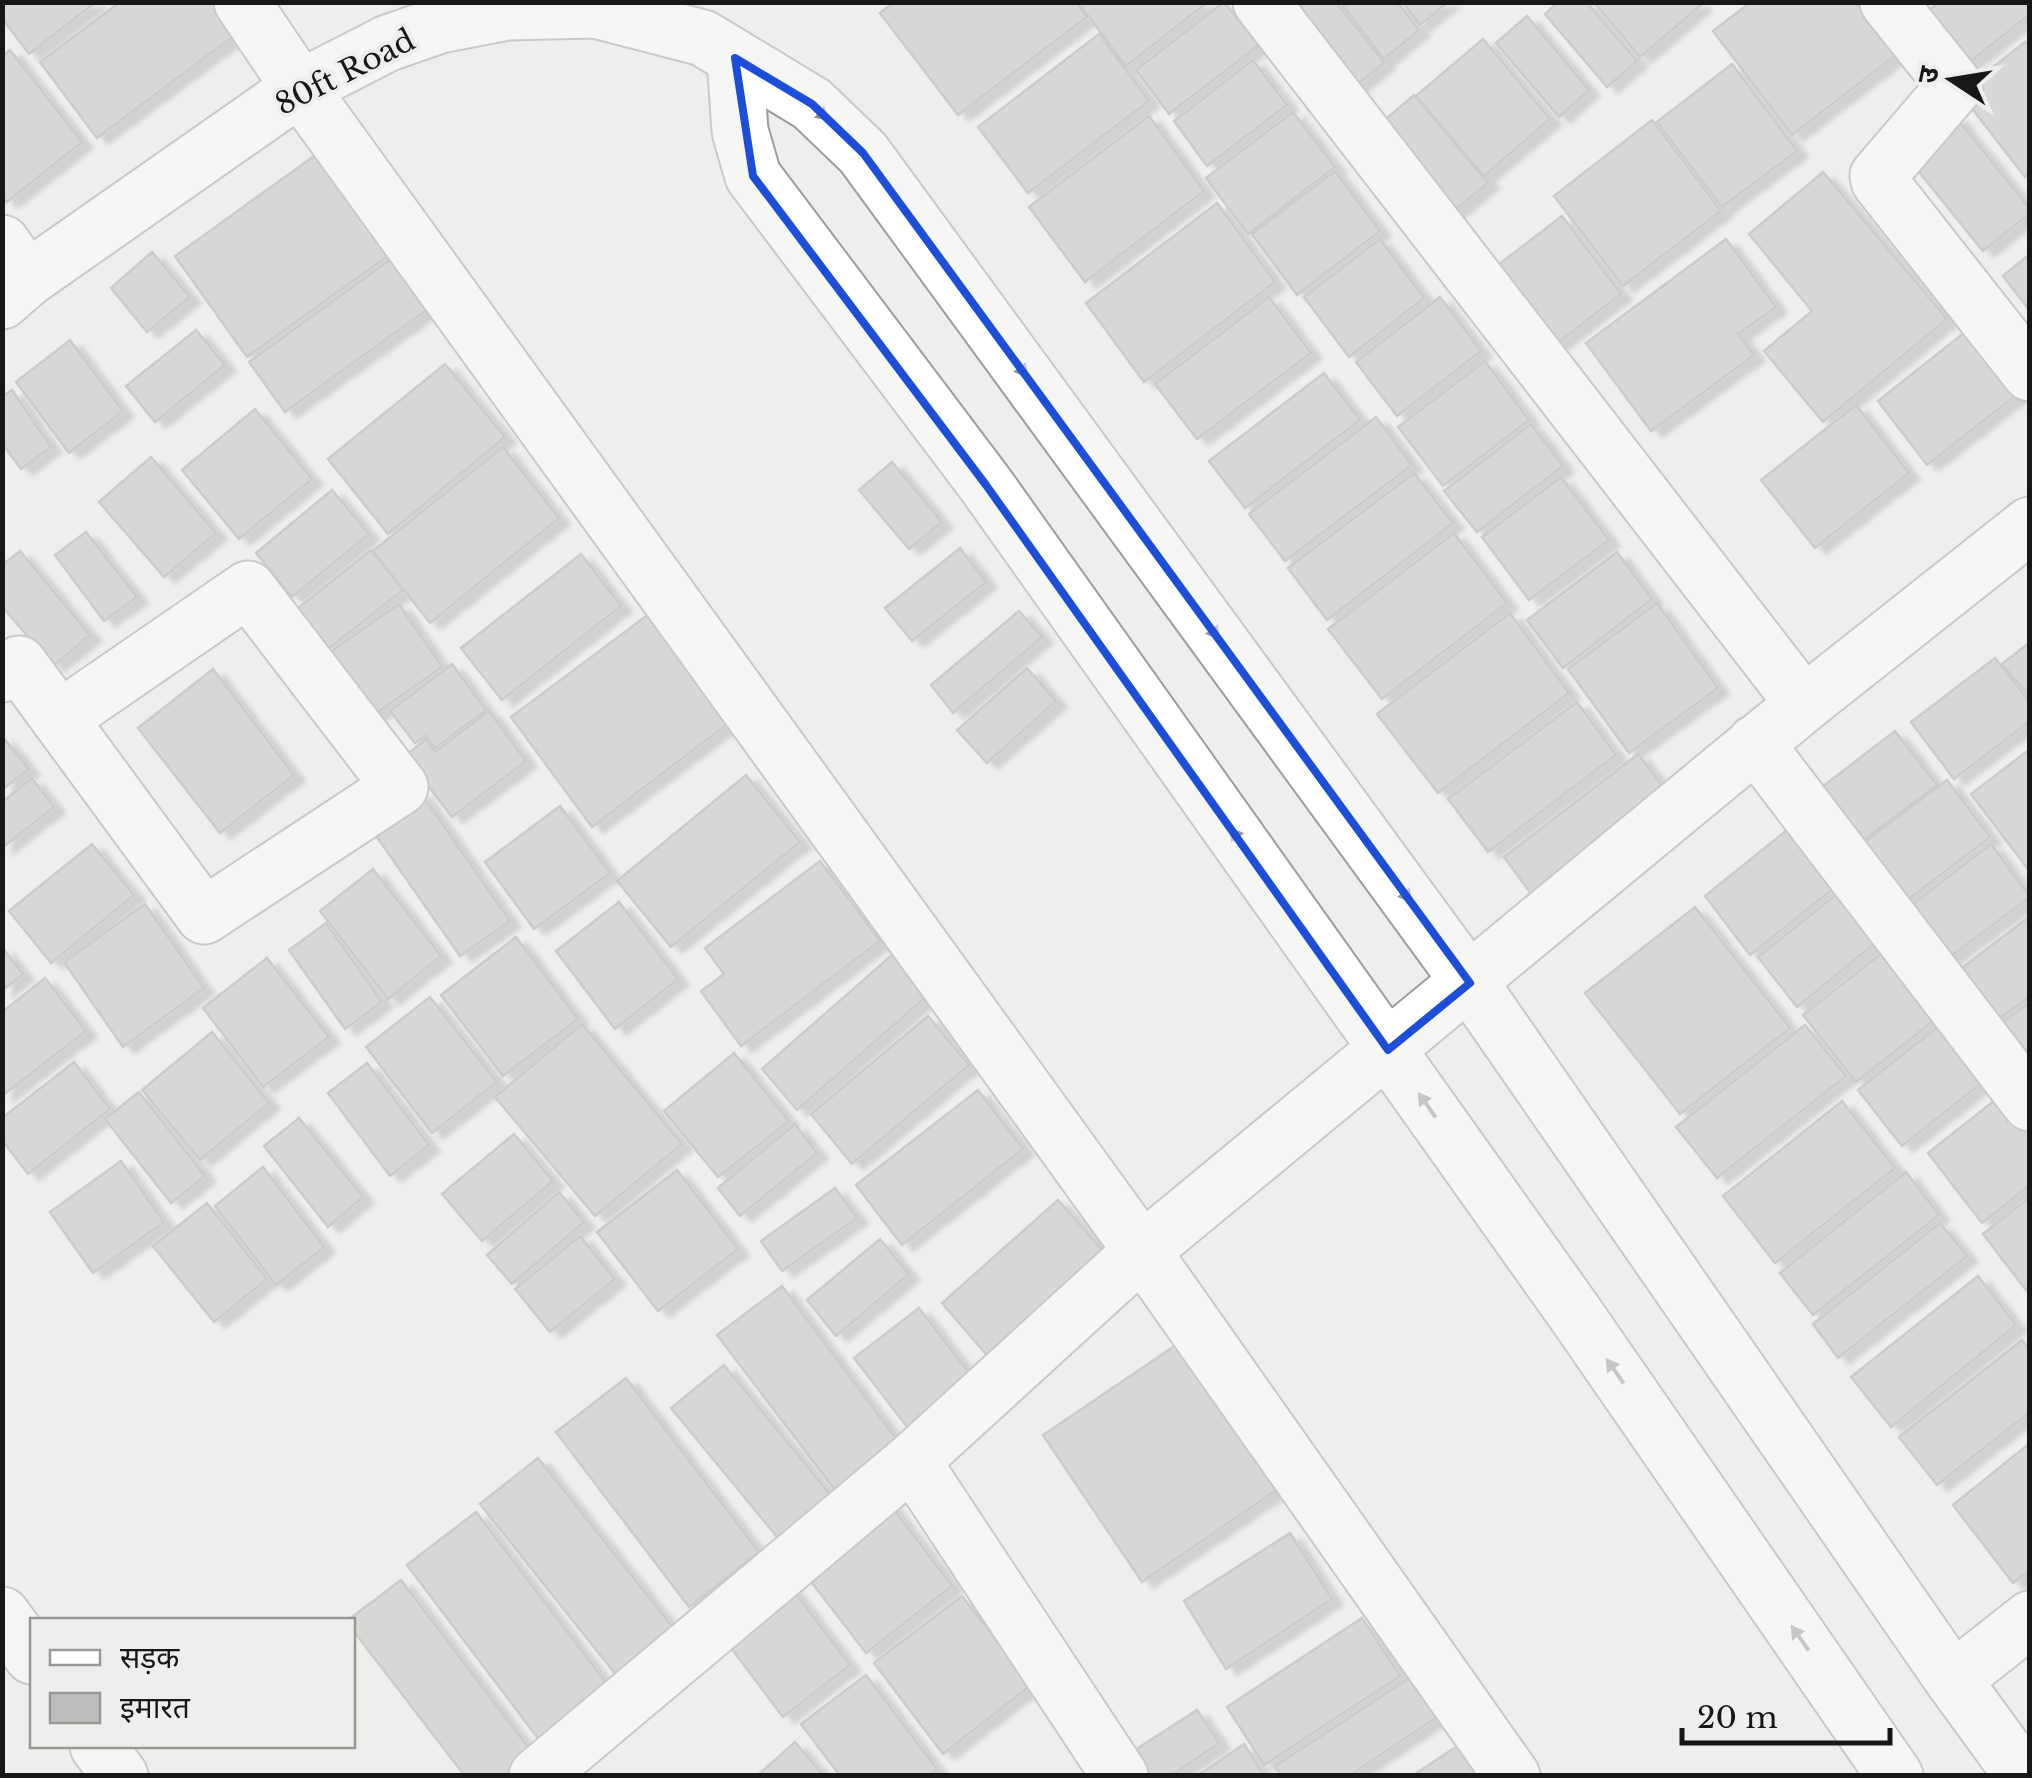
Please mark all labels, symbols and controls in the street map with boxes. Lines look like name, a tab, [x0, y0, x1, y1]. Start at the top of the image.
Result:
street label: 80ft Road	[269, 21, 421, 123]
north arrow	[1902, 30, 2002, 130]
text: उ	[1909, 63, 1947, 87]
one-way arrow	[805, 99, 830, 121]
one-way arrow	[1008, 352, 1027, 378]
one-way arrow	[1200, 614, 1219, 640]
one-way arrow	[1230, 827, 1249, 854]
one-way arrow	[1391, 876, 1411, 903]
one-way arrow	[1418, 1092, 1437, 1118]
one-way arrow	[1606, 1357, 1625, 1384]
legend	[30, 1618, 355, 1748]
one-way arrow	[1791, 1624, 1810, 1651]
text: सड़क	[120, 1639, 180, 1676]
scale bar	[1682, 1683, 1890, 1745]
text: इमारत	[120, 1689, 191, 1726]
text: 20 m	[1697, 1699, 1778, 1736]

